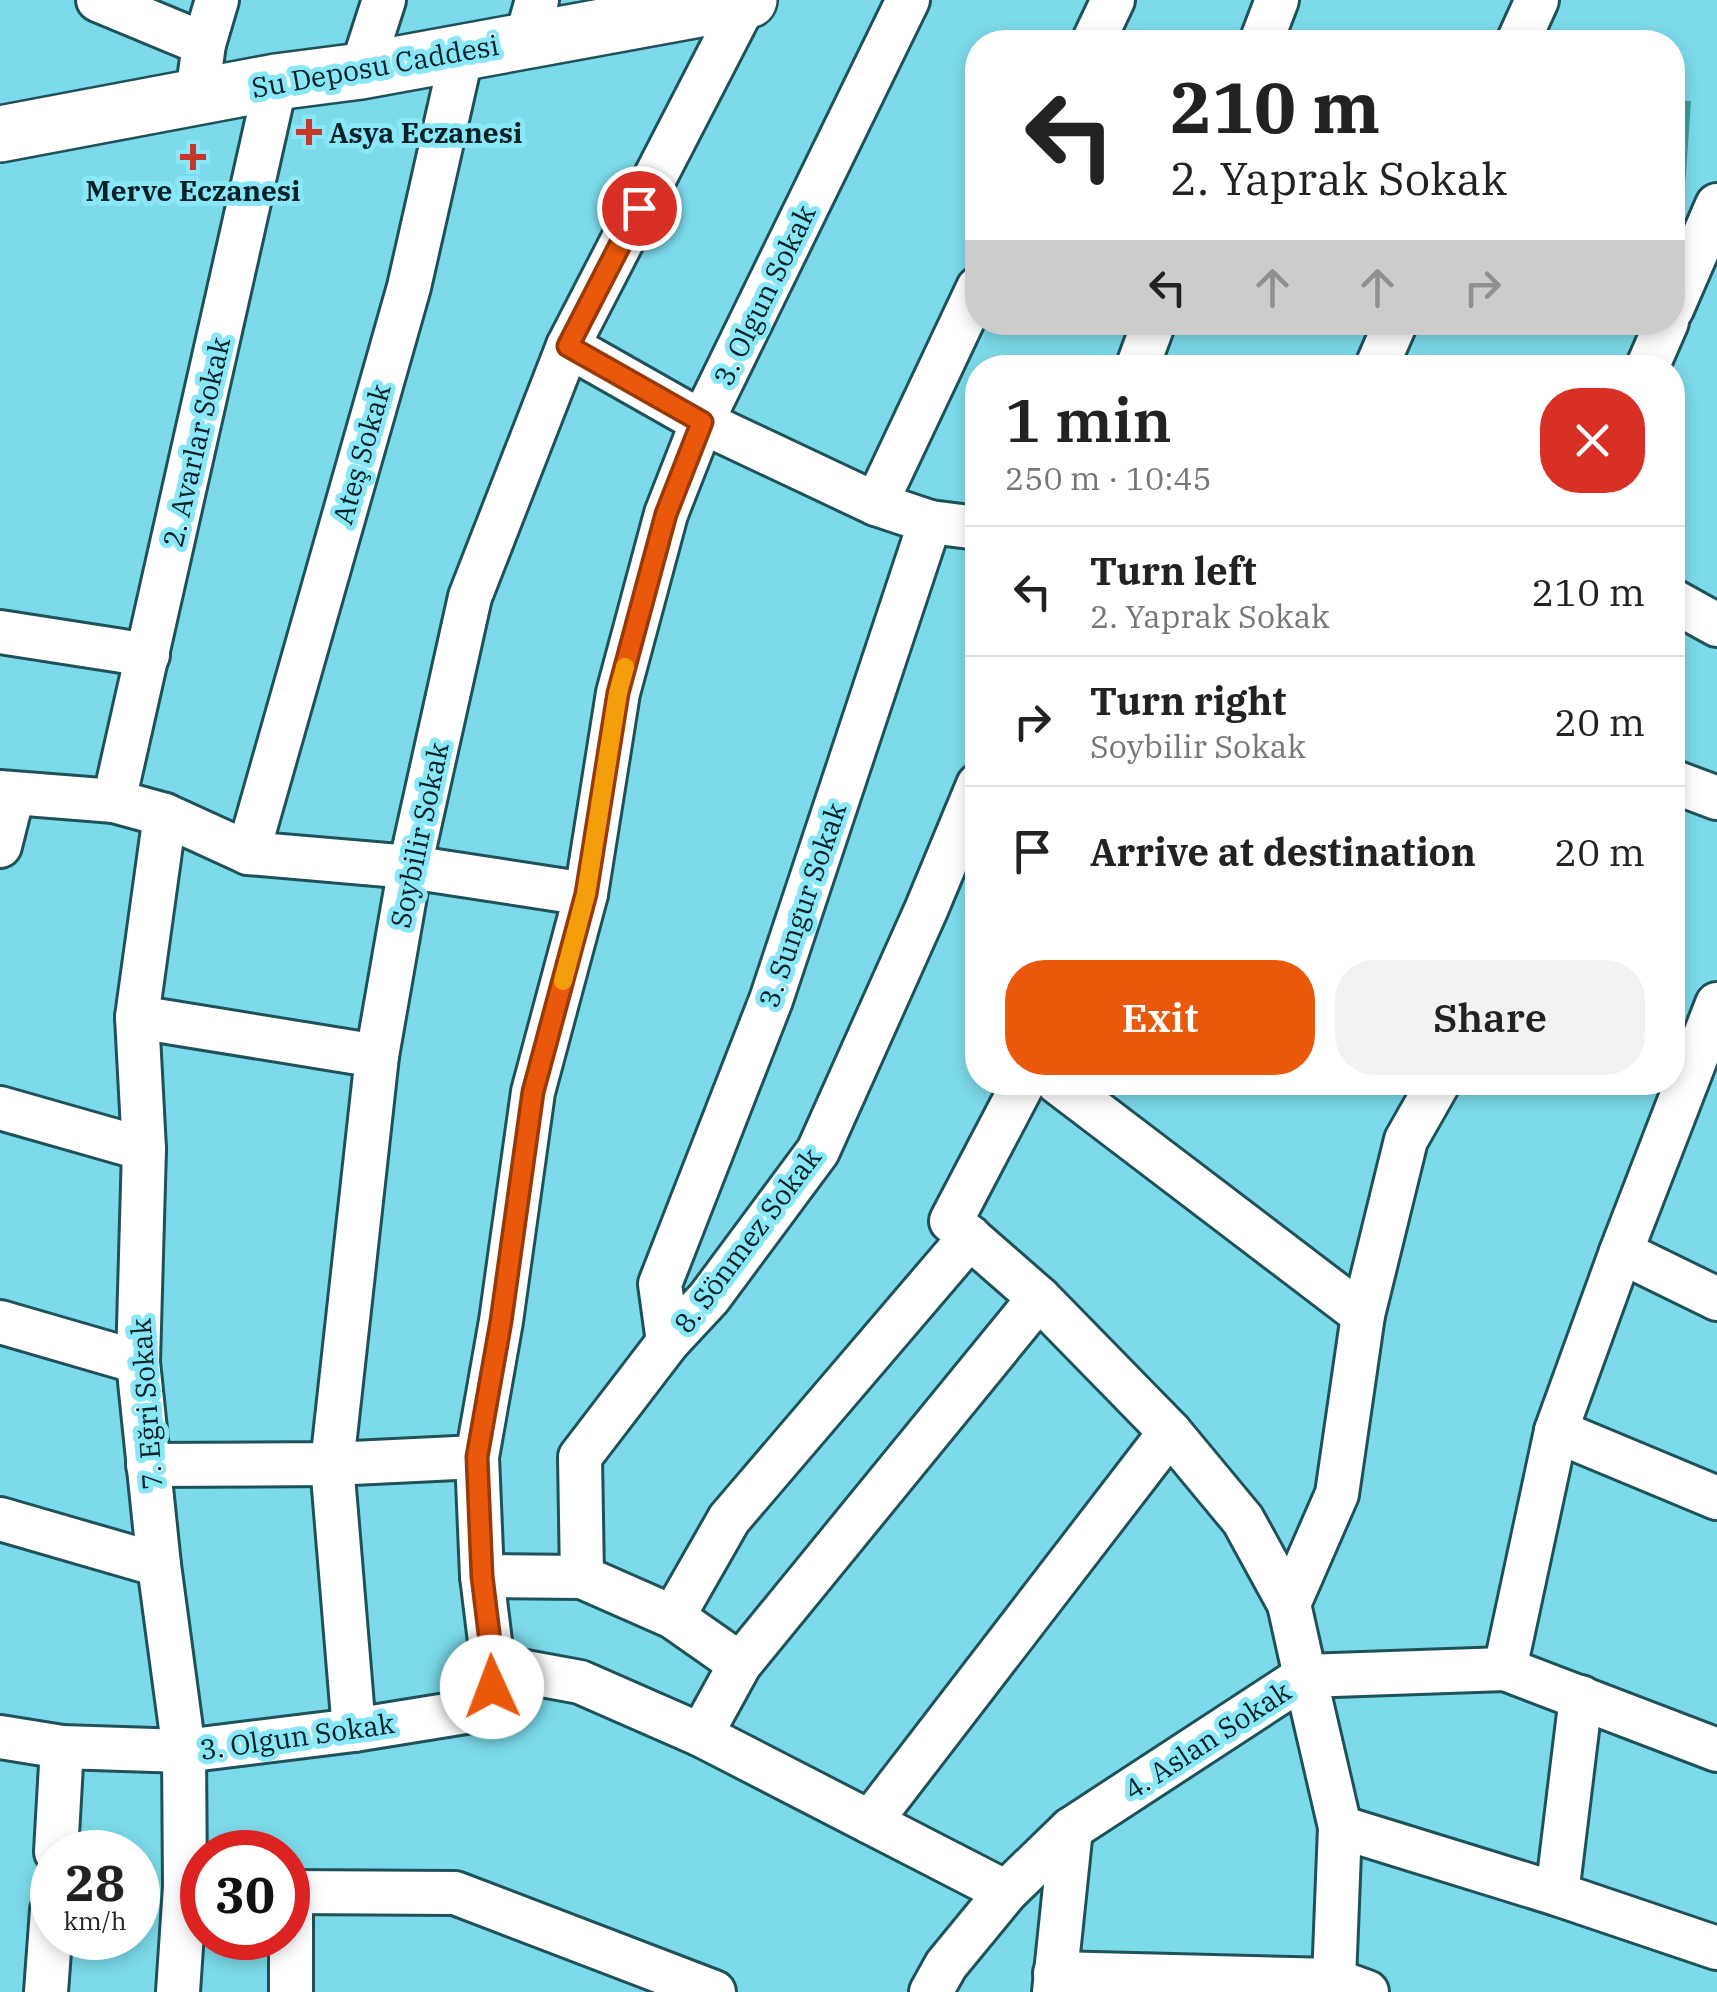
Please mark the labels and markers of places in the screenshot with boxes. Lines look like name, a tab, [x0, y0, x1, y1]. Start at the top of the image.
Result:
place label: Asya Eczanesi	[329, 114, 522, 151]
marker: Asya Eczanesi	[298, 121, 320, 143]
marker: Merve Eczanesi	[182, 146, 204, 168]
pin	[597, 166, 682, 251]
place label: Merve Eczanesi	[86, 172, 300, 209]

